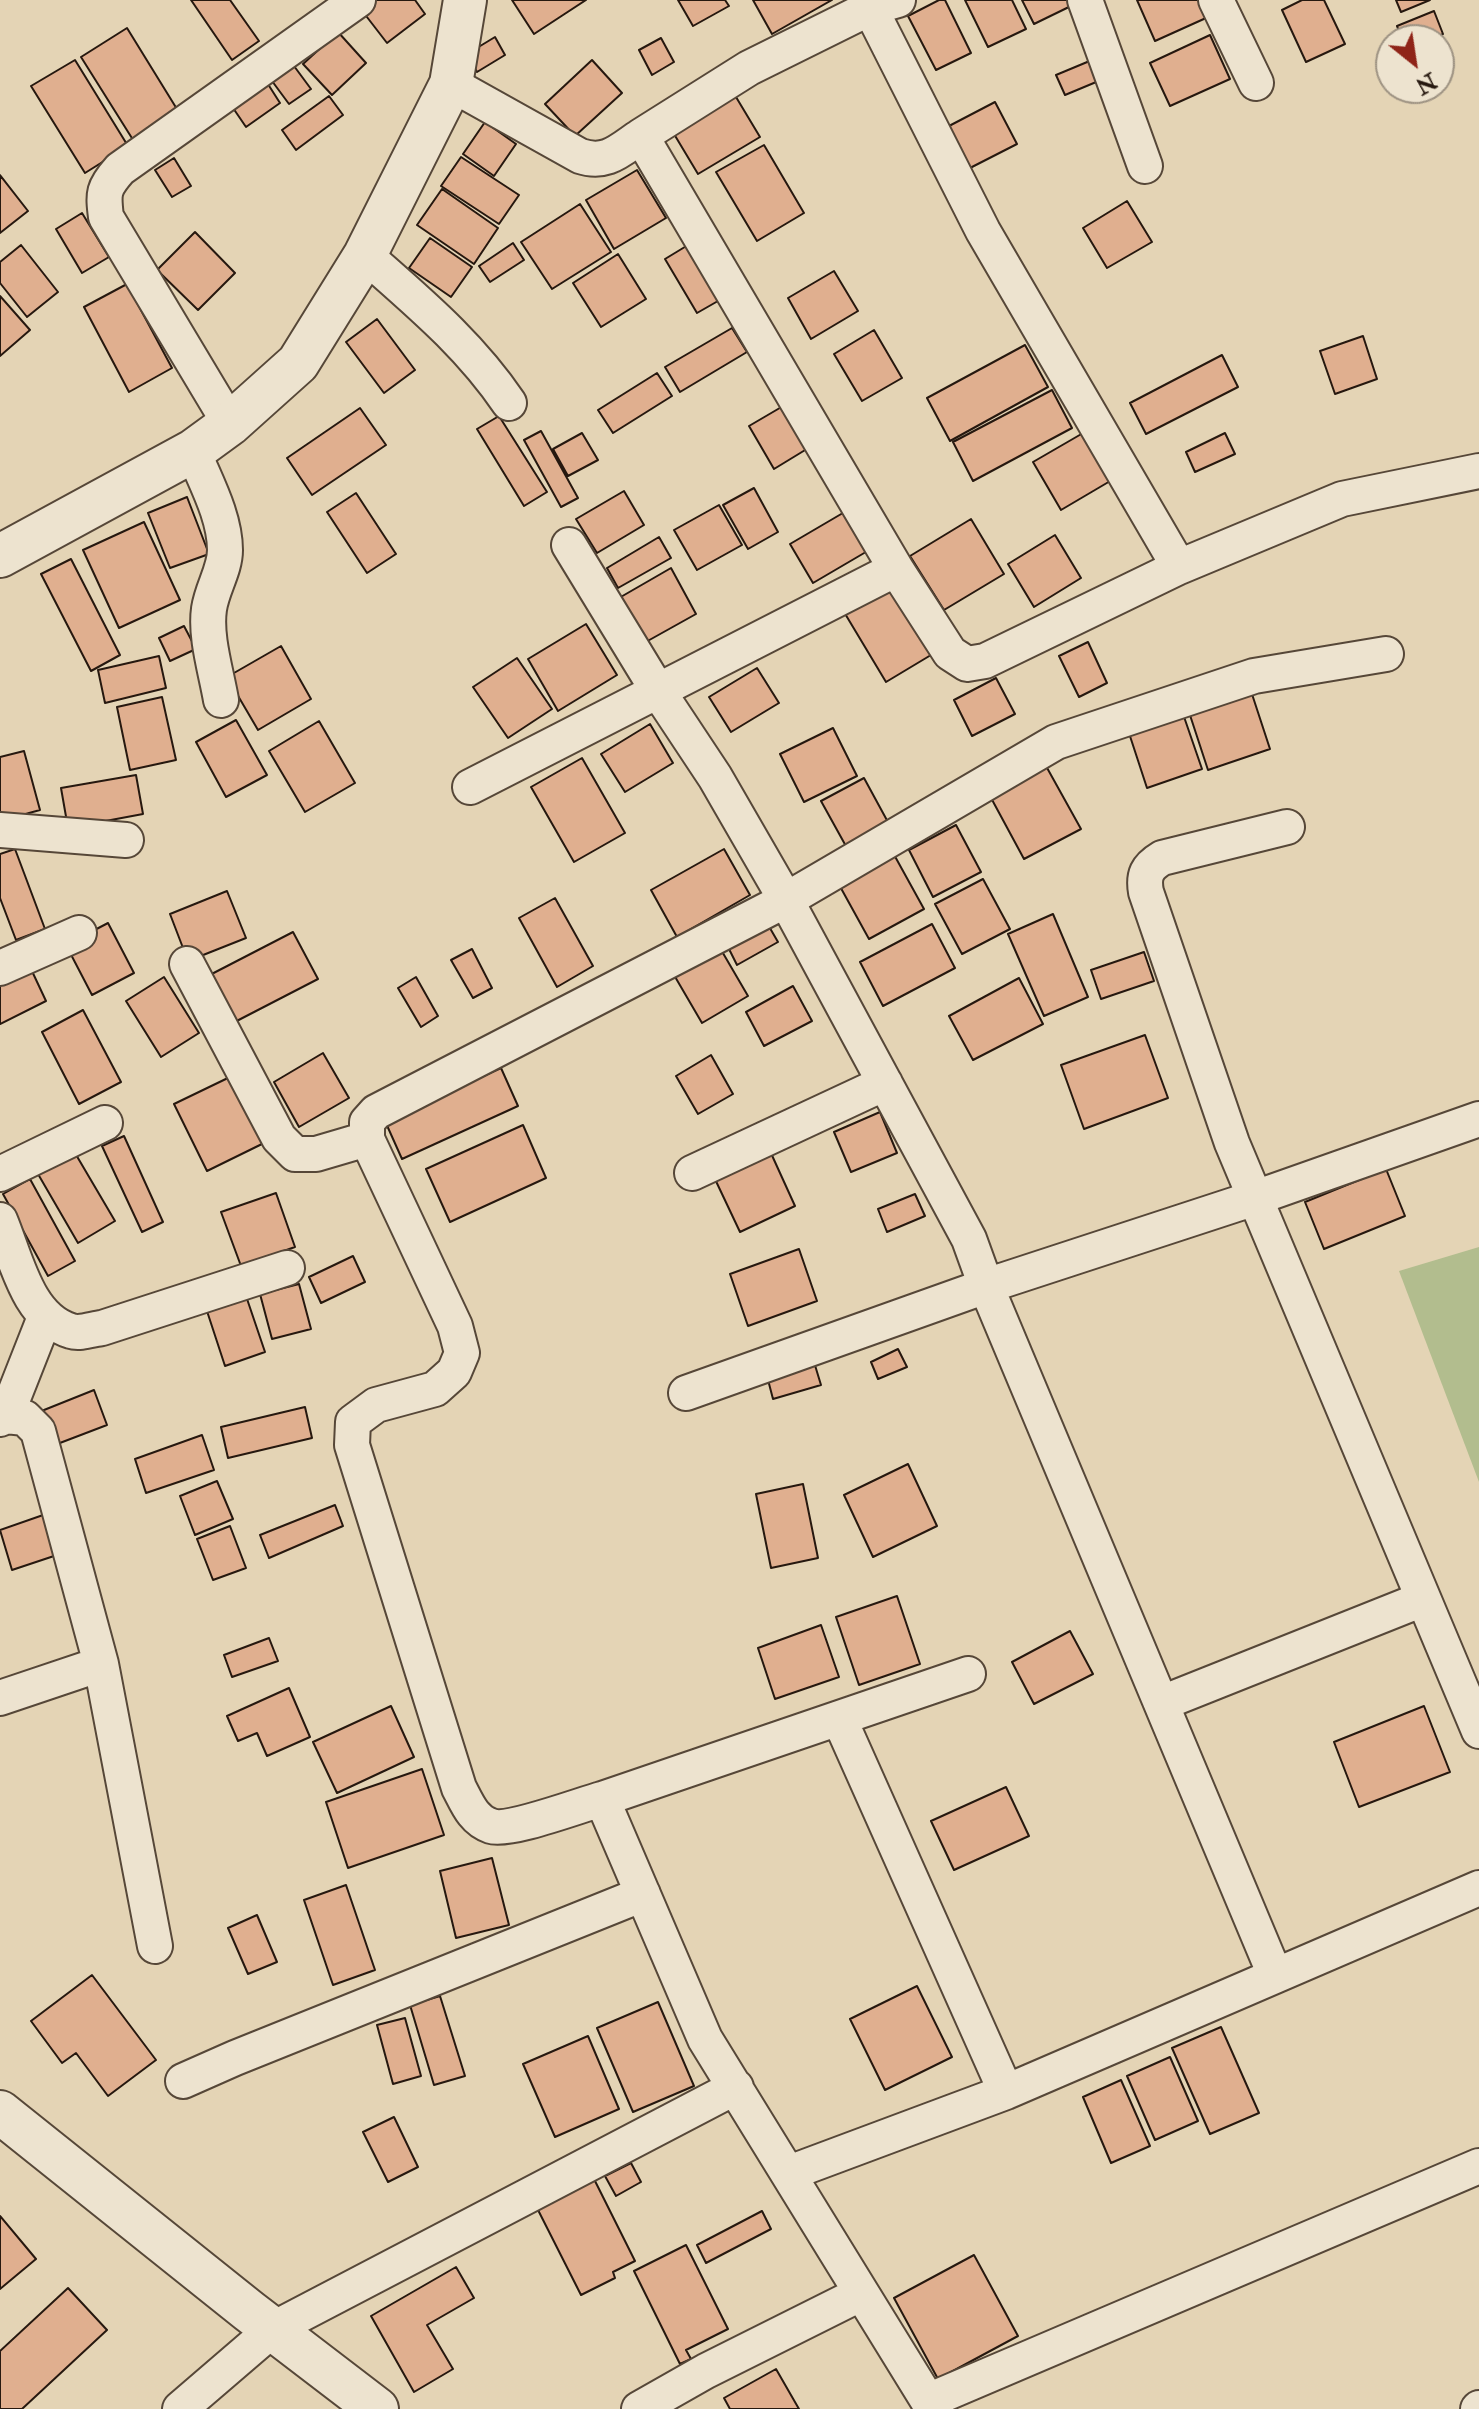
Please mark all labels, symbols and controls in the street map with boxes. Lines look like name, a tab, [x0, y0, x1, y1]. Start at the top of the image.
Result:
north arrow	[1375, 24, 1455, 104]
text: N	[1410, 66, 1442, 100]

